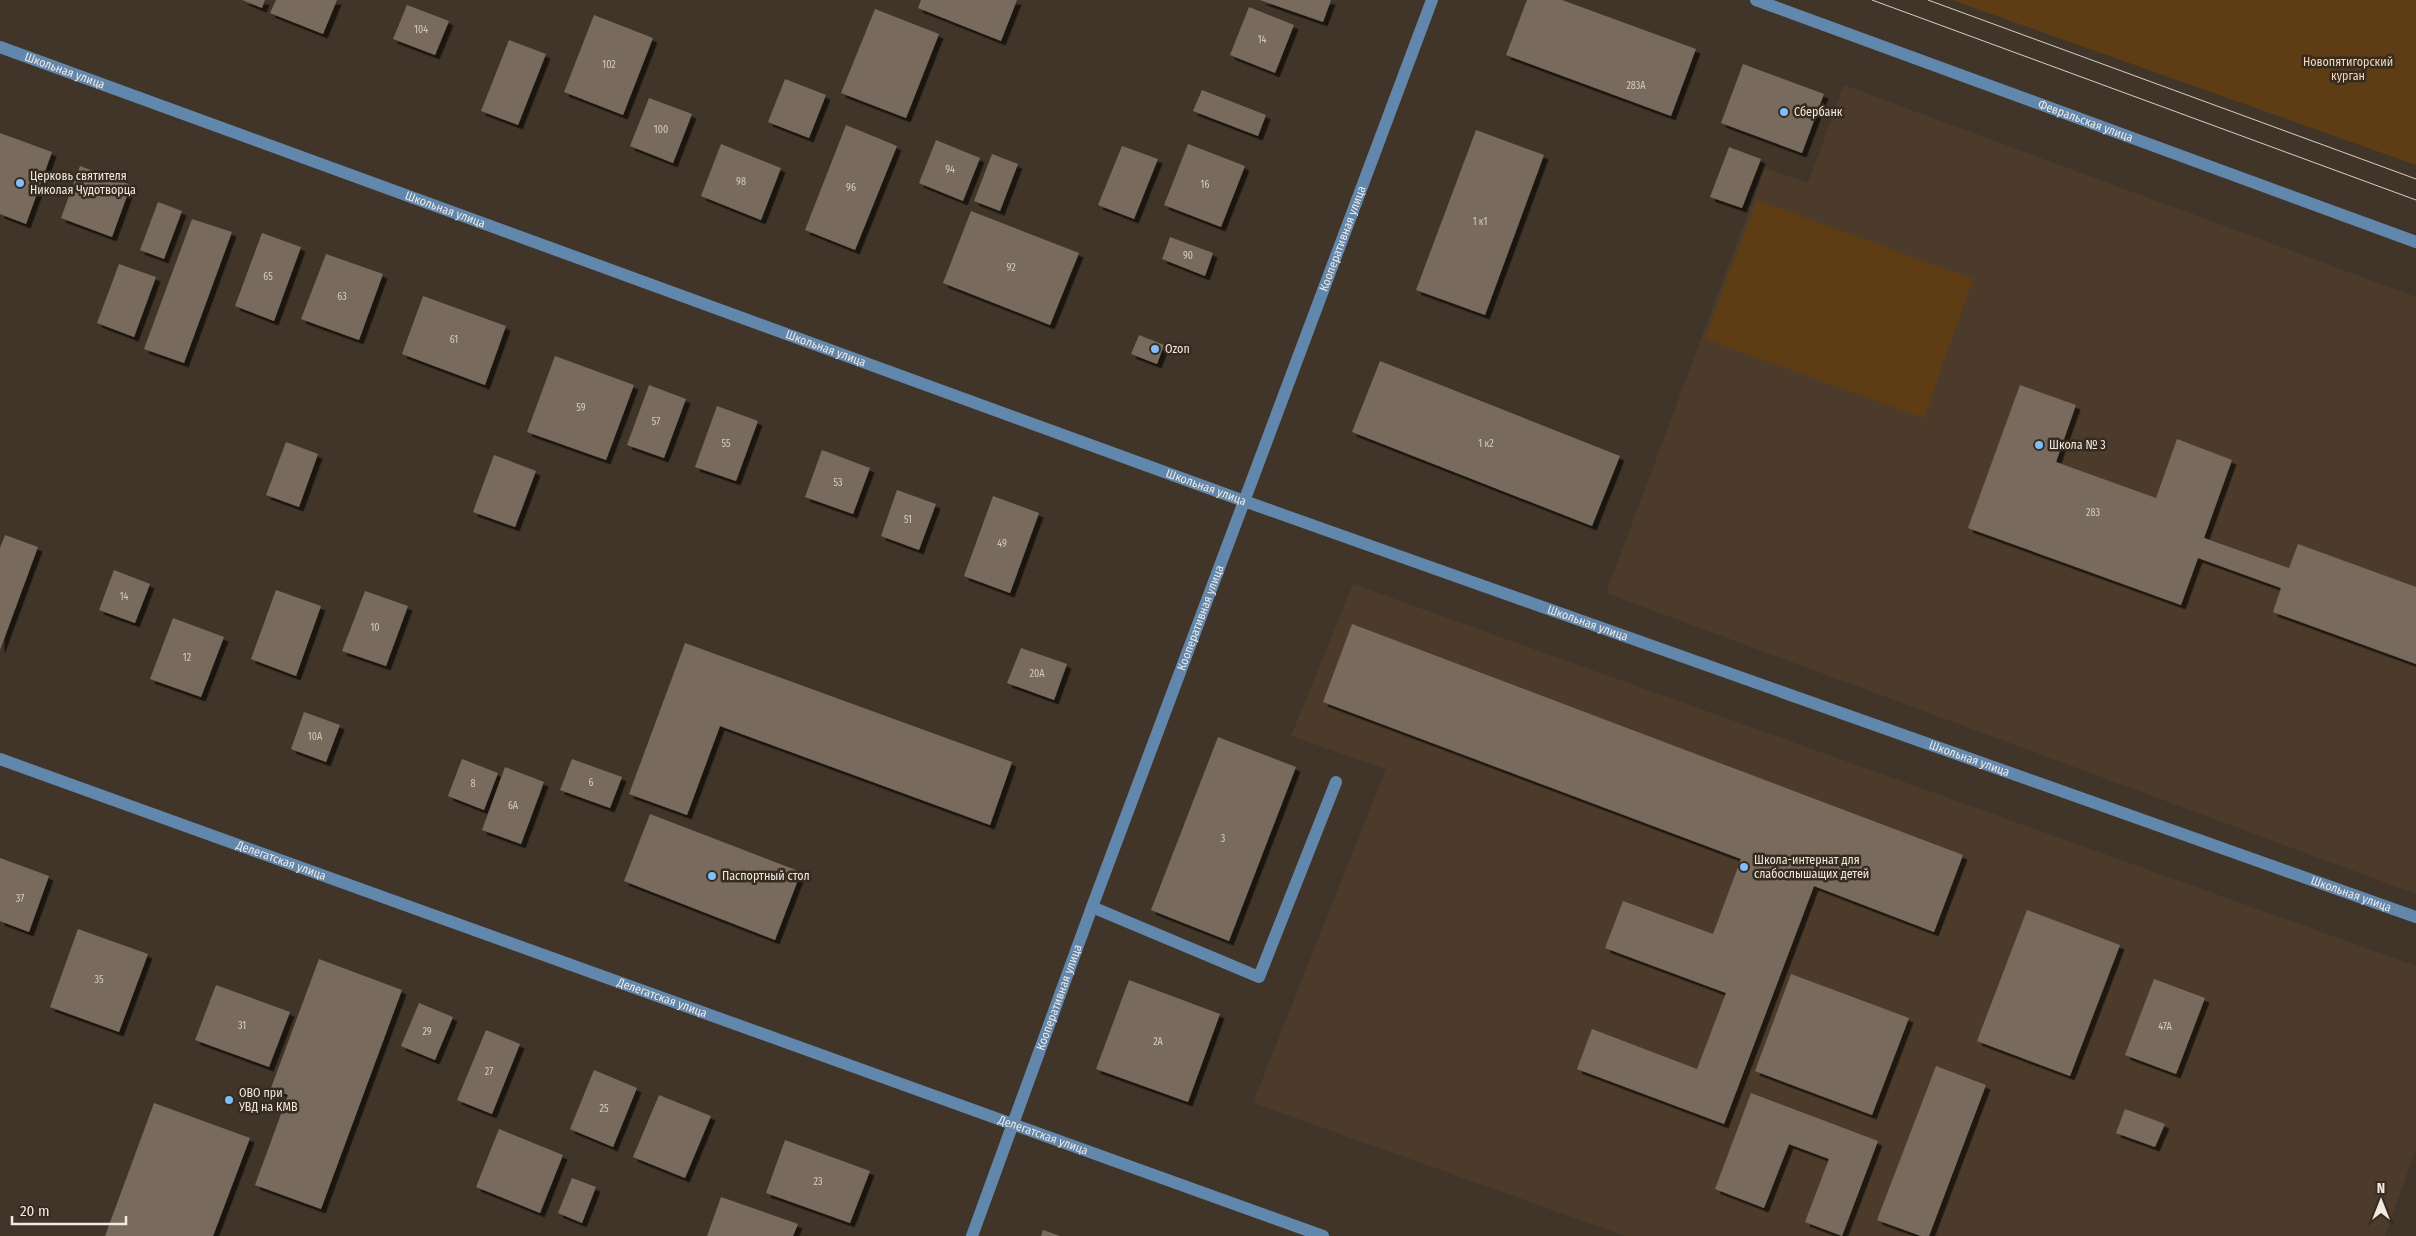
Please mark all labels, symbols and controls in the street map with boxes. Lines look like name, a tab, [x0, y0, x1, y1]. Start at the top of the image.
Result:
house number: 104	[414, 24, 428, 36]
house number: 14	[1258, 34, 1267, 46]
street label: Школьная улица	[23, 50, 107, 92]
park label: Новопятигорский курган	[2303, 55, 2393, 83]
house number: 102	[602, 59, 616, 71]
house number: 283А	[1626, 80, 1646, 92]
street label: Февральская улица	[2036, 97, 2135, 145]
place label: Сбербанк	[1794, 105, 1843, 119]
marker: Сбербанк	[1778, 106, 1790, 118]
house number: 100	[654, 124, 668, 136]
house number: 94	[945, 164, 955, 176]
place label: Церковь святителя Николая Чудотворца	[30, 169, 136, 197]
house number: 98	[736, 176, 746, 188]
marker: Церковь святителя Николая Чудотворца	[14, 177, 26, 189]
house number: 16	[1201, 179, 1209, 191]
house number: 96	[846, 182, 856, 194]
street label: Кооперативная улица	[1316, 184, 1369, 293]
street label: Школьная улица	[403, 188, 487, 231]
house number: 1 к1	[1473, 216, 1487, 228]
house number: 90	[1183, 250, 1193, 262]
house number: 92	[1006, 262, 1016, 274]
house number: 65	[263, 271, 273, 283]
house number: 63	[337, 291, 347, 303]
street label: Школьная улица	[784, 327, 868, 369]
house number: 61	[450, 334, 458, 346]
place label: Ozon	[1165, 342, 1190, 356]
marker: Ozon	[1149, 343, 1161, 355]
house number: 59	[576, 402, 586, 414]
house number: 57	[652, 416, 660, 428]
house number: 55	[721, 438, 731, 450]
house number: 1 к2	[1478, 438, 1494, 450]
place label: Школа № 3	[2049, 438, 2106, 452]
marker: Школа № 3	[2033, 439, 2045, 451]
street label: Школьная улица	[1164, 466, 1248, 508]
house number: 53	[833, 477, 843, 489]
house number: 283	[2086, 507, 2100, 519]
house number: 51	[904, 514, 912, 526]
house number: 49	[997, 538, 1007, 550]
street label: Кооперативная улица	[1174, 563, 1227, 673]
house number: 14	[120, 591, 129, 603]
street label: Школьная улица	[1546, 602, 1630, 644]
house number: 10	[370, 622, 380, 634]
house number: 12	[183, 652, 192, 664]
house number: 20А	[1030, 668, 1045, 680]
house number: 10А	[308, 731, 323, 743]
street label: Школьная улица	[1927, 738, 2012, 779]
house number: 6	[589, 777, 594, 789]
house number: 8	[471, 778, 476, 790]
house number: 6А	[508, 800, 519, 812]
house number: 3	[1221, 833, 1226, 845]
street label: Делегатская улица	[234, 837, 328, 883]
place label: Школа-интернат для слабослышащих детей	[1754, 853, 1869, 881]
marker: Школа-интернат для слабослышащих детей	[1738, 861, 1750, 873]
place label: Паспортный стол	[722, 869, 810, 883]
marker: Паспортный стол	[706, 870, 718, 882]
street label: Школьная улица	[2309, 873, 2393, 915]
house number: 37	[16, 893, 24, 905]
street label: Кооперативная улица	[1033, 942, 1085, 1052]
house number: 35	[94, 974, 104, 986]
street label: Делегатская улица	[615, 975, 709, 1020]
house number: 31	[238, 1020, 246, 1032]
house number: 47А	[2158, 1021, 2173, 1033]
house number: 29	[422, 1026, 432, 1038]
house number: 2А	[1153, 1036, 1164, 1048]
house number: 27	[485, 1066, 493, 1078]
place label: ОВО при УВД на КМВ	[238, 1086, 298, 1114]
marker: ОВО при УВД на КМВ	[223, 1094, 235, 1106]
house number: 25	[600, 1103, 609, 1115]
street label: Делегатская улица	[996, 1112, 1090, 1158]
house number: 23	[814, 1176, 823, 1188]
north arrow	[2356, 1176, 2406, 1226]
text: N	[2377, 1180, 2385, 1197]
scale bar	[12, 1194, 126, 1226]
text: 20 m	[20, 1202, 50, 1220]

